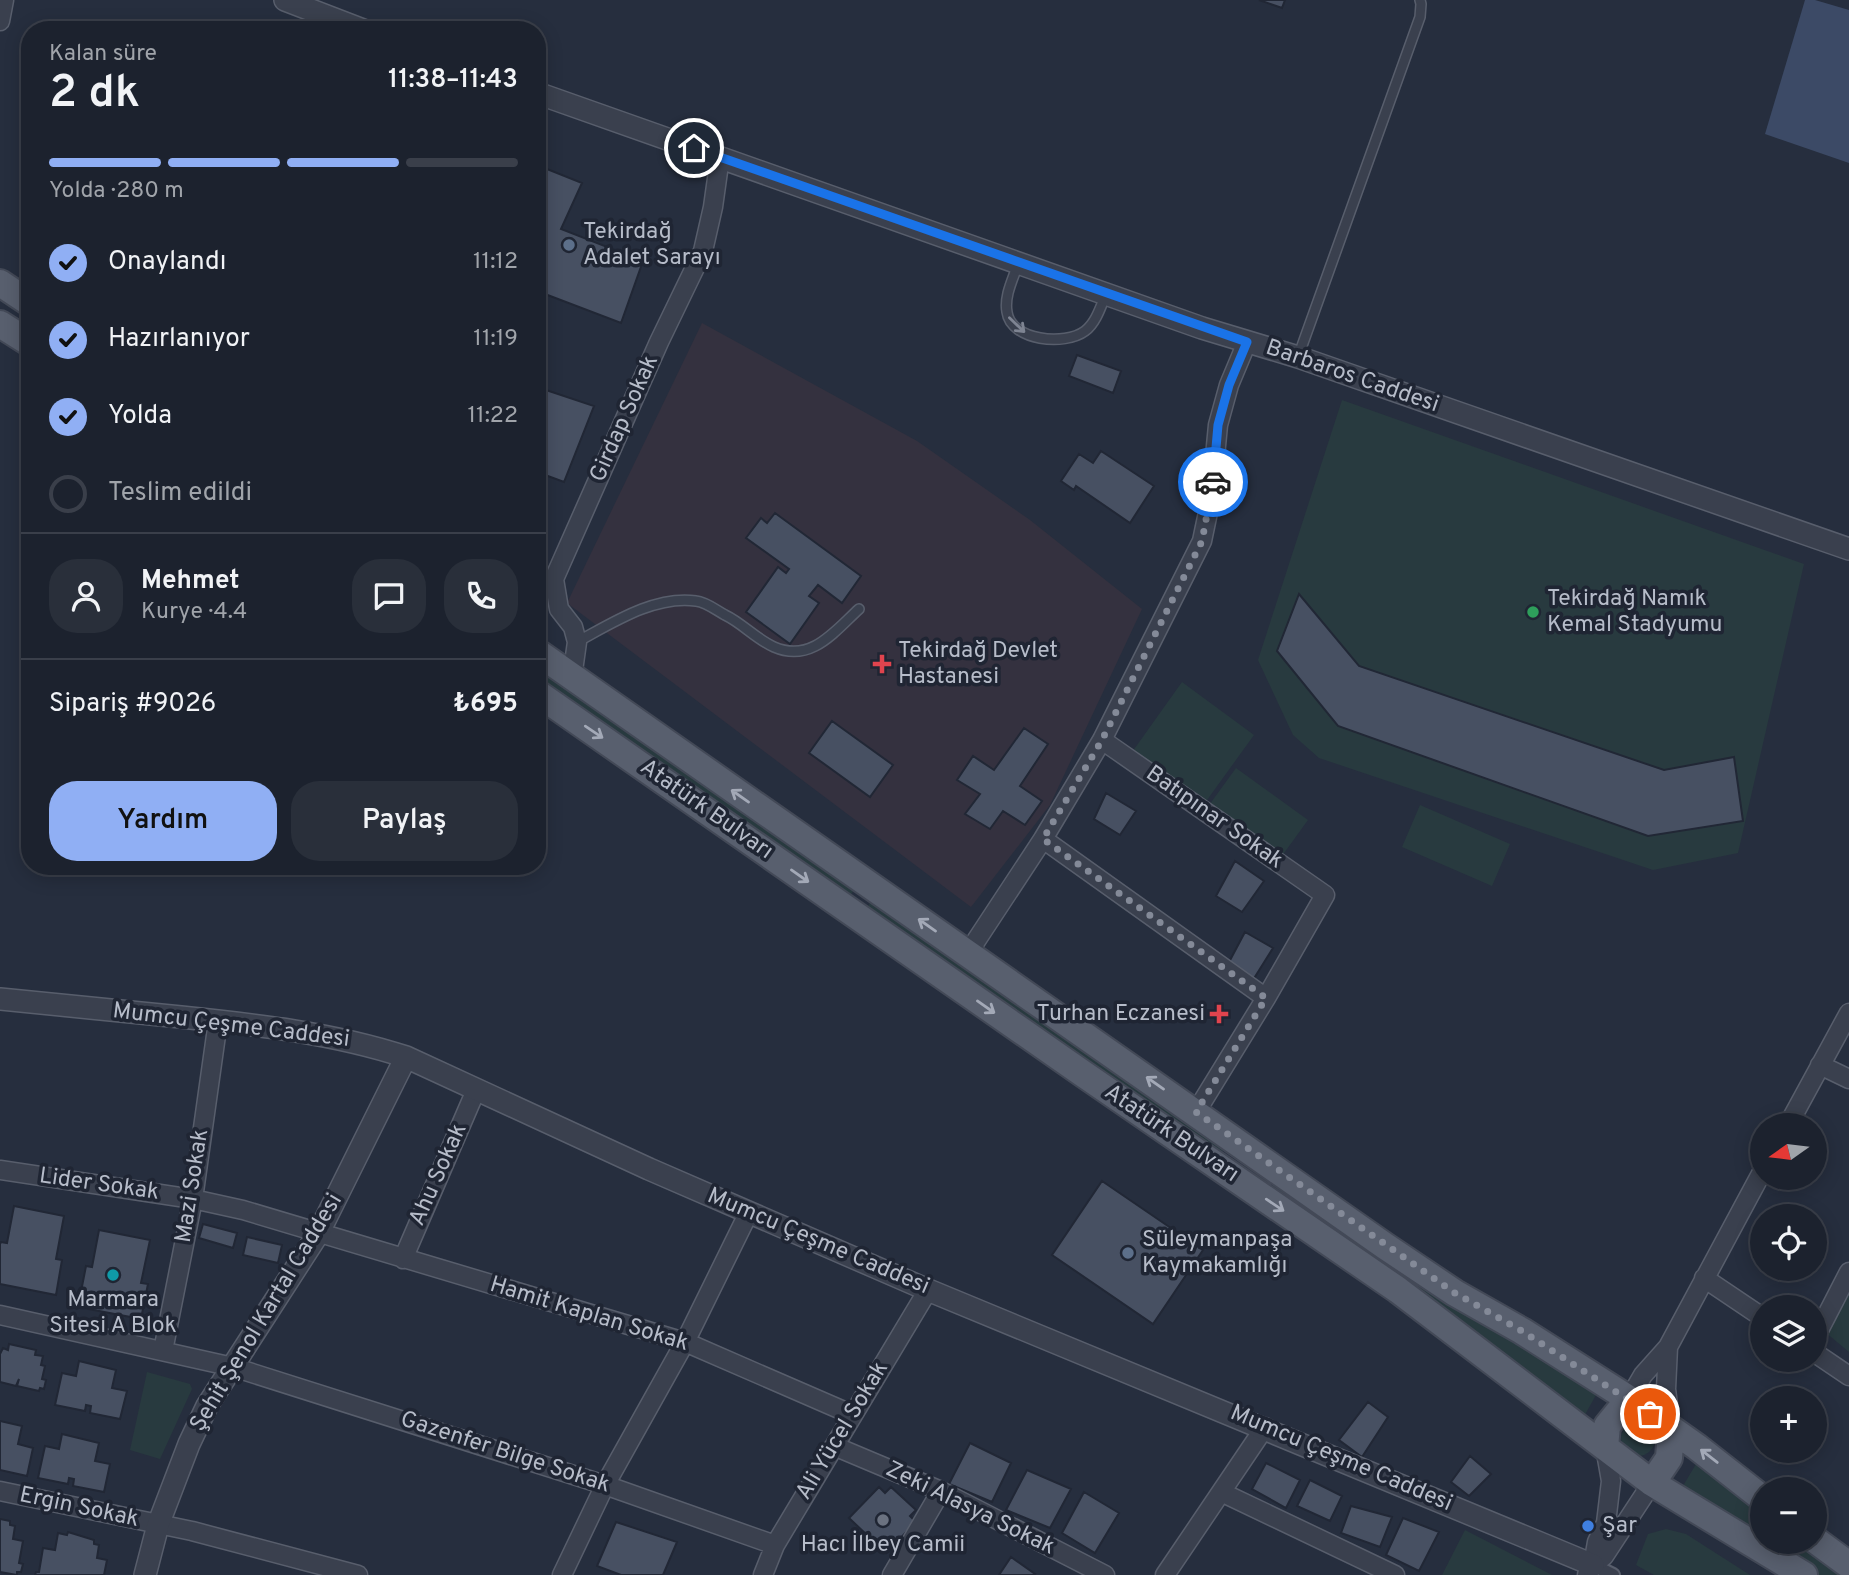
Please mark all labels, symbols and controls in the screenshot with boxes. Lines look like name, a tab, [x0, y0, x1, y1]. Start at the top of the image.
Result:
text: Kalan süre	[49, 40, 157, 69]
text: 11:38–11:43	[388, 64, 518, 97]
text: 2 dk	[49, 65, 140, 124]
pin	[664, 118, 724, 178]
icon: home	[675, 129, 713, 167]
text: Yolda · 280 m	[49, 177, 184, 206]
place label: Tekirdağ Adalet Sarayı	[583, 218, 721, 273]
marker: Tekirdağ Adalet Sarayı	[561, 237, 577, 253]
icon: check	[49, 244, 87, 282]
text: Onaylandı	[108, 246, 226, 279]
text: 11:12	[473, 248, 518, 277]
one-way arrow	[1009, 316, 1026, 333]
icon: check	[49, 321, 87, 359]
text: Hazırlanıyor	[108, 323, 250, 356]
text: 11:19	[473, 325, 518, 354]
street label: Barbaros Caddesi	[1262, 334, 1442, 420]
street label: Girdap Sokak	[584, 351, 666, 487]
icon: check	[49, 398, 87, 436]
text: Yolda	[108, 400, 172, 433]
text: 11:22	[468, 402, 518, 431]
courier	[1178, 447, 1248, 517]
icon: car	[1194, 463, 1232, 501]
text: Teslim edildi	[108, 477, 252, 510]
button: person	[49, 559, 123, 633]
button: chat	[352, 559, 426, 633]
button: phone	[444, 559, 518, 633]
text: Mehmet	[141, 565, 240, 598]
place label: Tekirdağ Namık Kemal Stadyumu	[1547, 585, 1722, 640]
text: Kurye · 4.4	[141, 598, 247, 627]
marker: Tekirdağ Namık Kemal Stadyumu	[1525, 604, 1541, 620]
place label: Tekirdağ Devlet Hastanesi	[898, 637, 1058, 692]
marker: Tekirdağ Devlet Hastanesi	[872, 654, 892, 674]
text: Sipariş #9026	[49, 688, 216, 721]
text: ₺695	[453, 688, 518, 721]
one-way arrow	[583, 725, 603, 739]
street label: Atatürk Bulvarı	[634, 753, 778, 867]
street label: Batıpınar Sokak	[1139, 760, 1289, 876]
button: Yardım	[49, 781, 277, 861]
button: Paylaş	[291, 781, 518, 861]
one-way arrow	[731, 789, 750, 803]
one-way arrow	[790, 869, 809, 883]
one-way arrow	[918, 918, 937, 932]
street label: Mumcu Çeşme Caddesi	[111, 997, 351, 1055]
one-way arrow	[976, 1000, 995, 1014]
place label: Turhan Eczanesi	[1036, 1000, 1205, 1029]
marker: Turhan Eczanesi	[1211, 1006, 1227, 1022]
one-way arrow	[1146, 1076, 1165, 1090]
street label: Atatürk Bulvarı	[1098, 1078, 1244, 1190]
north arrow	[1750, 1113, 1827, 1190]
map controls	[1750, 1113, 1827, 1554]
street label: Ahu Sokak	[404, 1119, 474, 1231]
street label: Mazi Sokak	[170, 1127, 216, 1245]
street label: Lider Sokak	[37, 1162, 161, 1208]
street label: Mumcu Çeşme Caddesi	[703, 1182, 933, 1302]
street label: Şehit Şenol Kartal Caddesi	[184, 1189, 350, 1437]
one-way arrow	[1265, 1198, 1284, 1212]
button: locate	[1750, 1204, 1827, 1281]
place label: Süleymanpaşa Kaymakamlığı	[1142, 1226, 1292, 1281]
marker: Süleymanpaşa Kaymakamlığı	[1120, 1245, 1136, 1261]
marker: Marmara Sitesi A Blok	[105, 1267, 121, 1283]
street label: Hamit Kaplan Sokak	[486, 1271, 692, 1359]
place label: Marmara Sitesi A Blok	[49, 1286, 177, 1341]
button: layers	[1750, 1295, 1827, 1372]
street label: Ali Yücel Sokak	[790, 1356, 896, 1506]
pin	[1620, 1384, 1680, 1444]
button: +	[1750, 1386, 1827, 1463]
icon: bag	[1631, 1395, 1669, 1433]
street label: Mumcu Çeşme Caddesi	[1226, 1399, 1456, 1519]
street label: Gazenfer Bilge Sokak	[397, 1405, 613, 1501]
one-way arrow	[1700, 1448, 1719, 1463]
street label: Zeki Alasya Sokak	[881, 1455, 1059, 1563]
button: −	[1750, 1477, 1827, 1554]
street label: Ergin Sokak	[17, 1481, 141, 1535]
marker: Hacı İlbey Camii	[875, 1512, 891, 1528]
place label: Şar	[1602, 1512, 1637, 1541]
marker: Şar	[1580, 1518, 1596, 1534]
place label: Hacı İlbey Camii	[801, 1530, 965, 1560]

